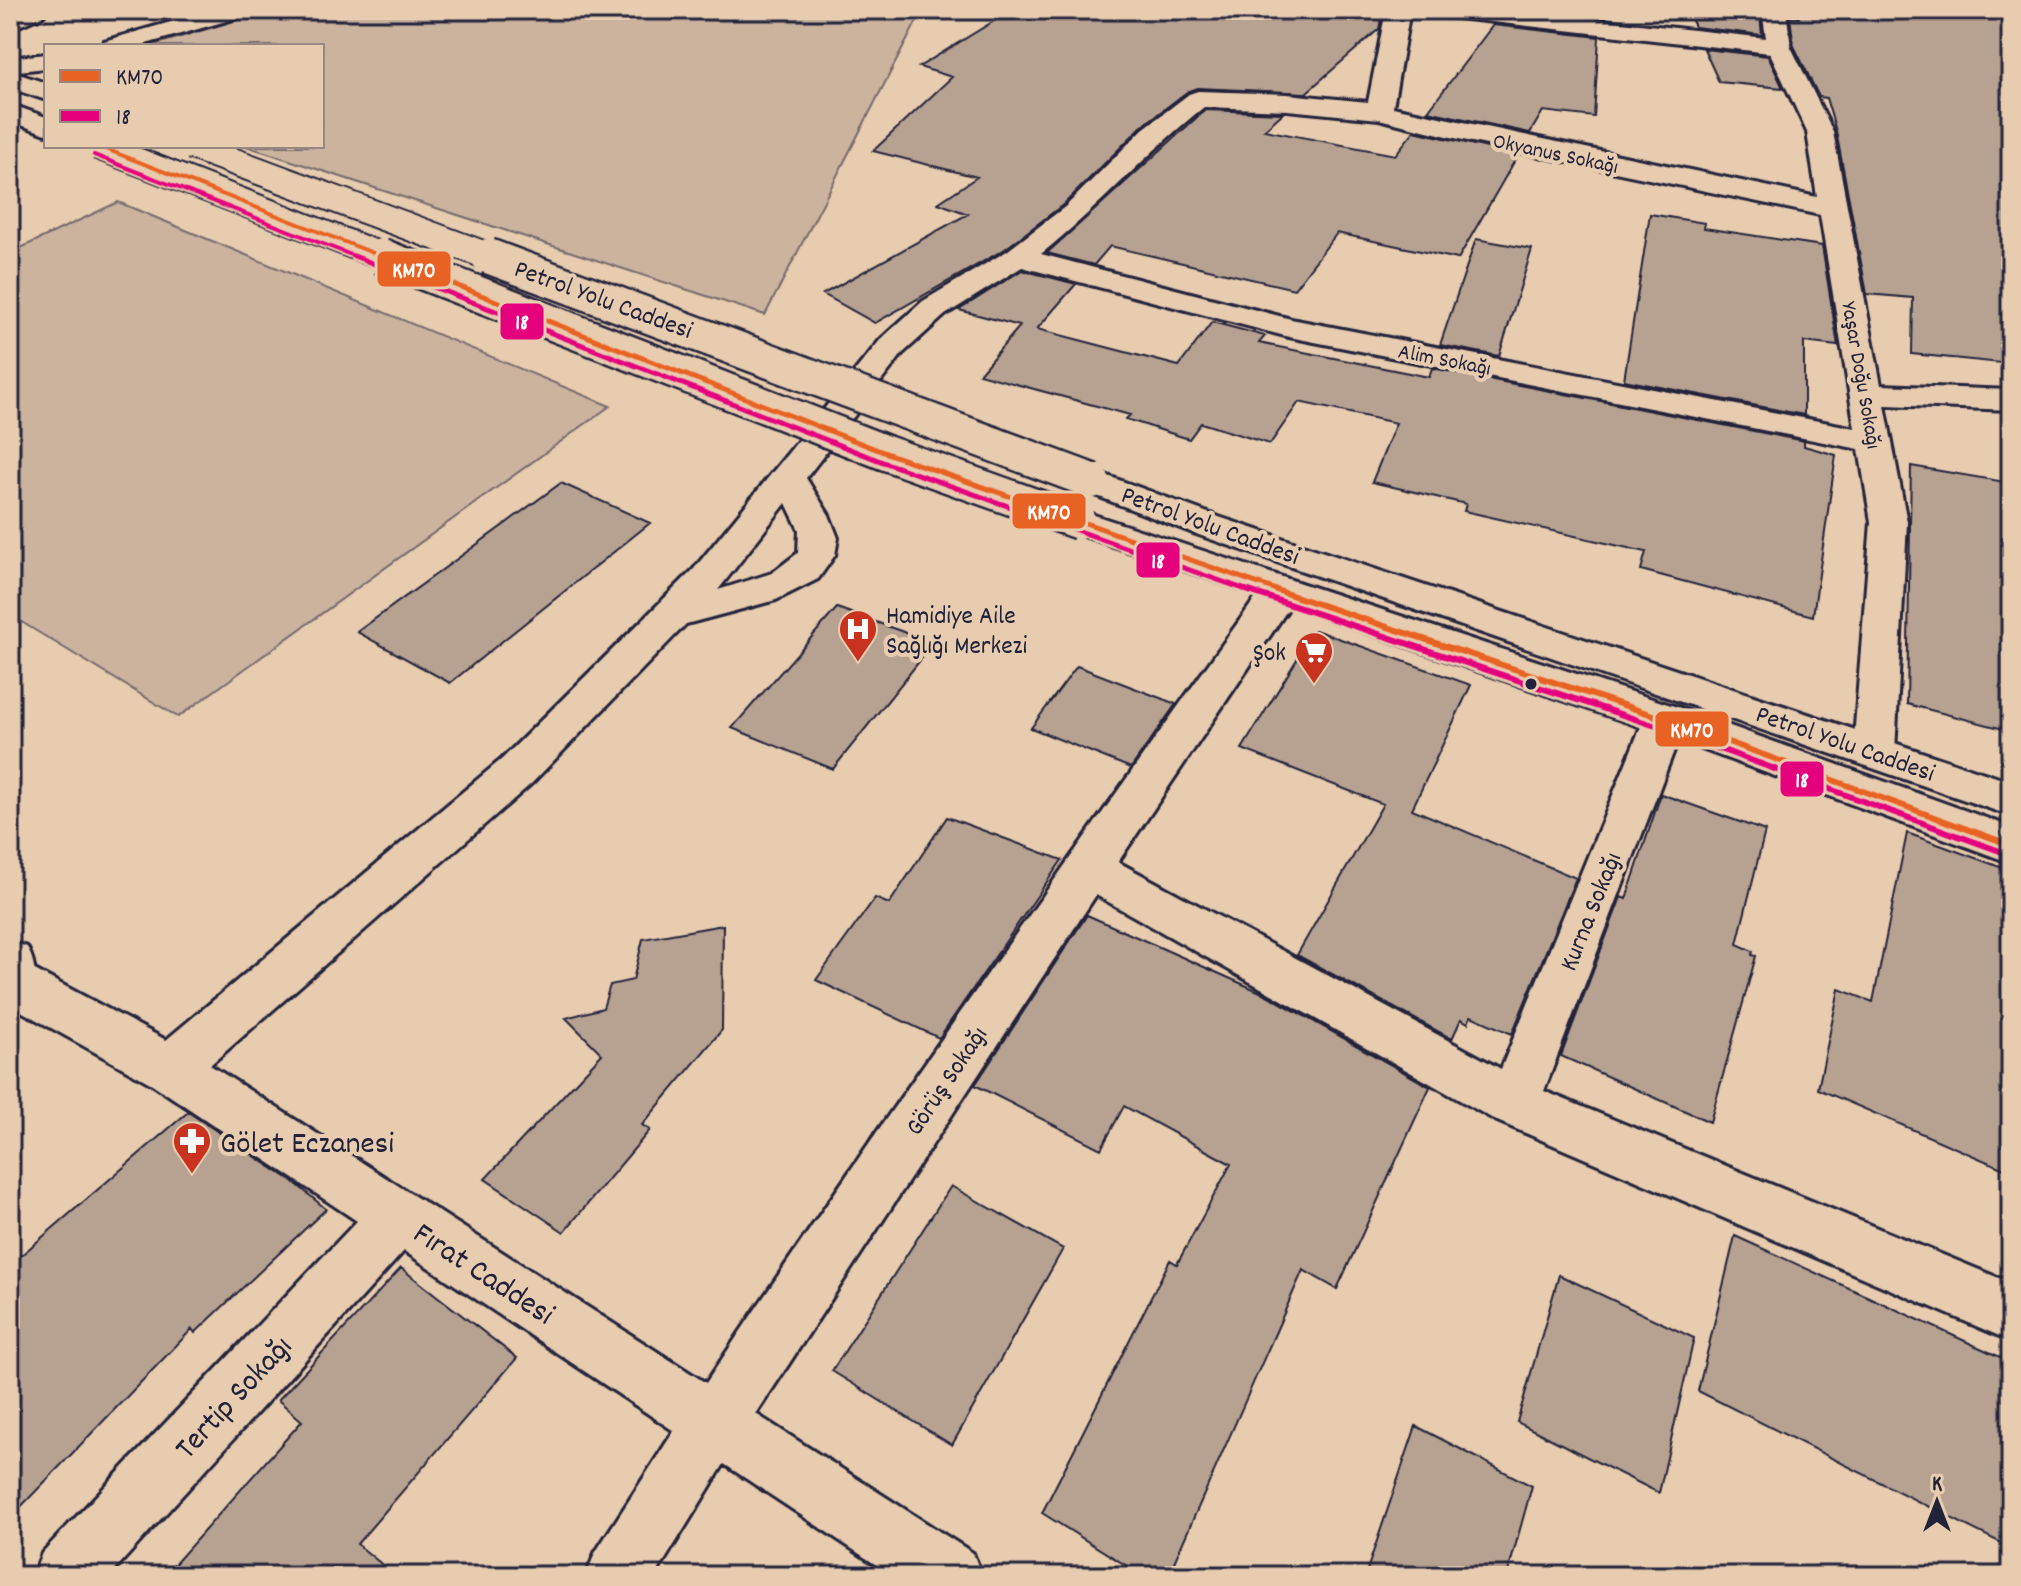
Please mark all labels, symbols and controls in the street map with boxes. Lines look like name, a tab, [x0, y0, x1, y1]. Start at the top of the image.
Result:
legend	[44, 44, 324, 148]
text: KM70	[116, 62, 163, 96]
text: 18	[116, 102, 131, 136]
street label: Okyanus Sokağı	[1490, 127, 1621, 184]
line badge: KM70	[376, 250, 452, 288]
street label: Petrol Yolu Caddesi	[509, 252, 697, 351]
text: KM70	[392, 257, 436, 288]
street label: Yaşar Doğu Sokağı	[1831, 299, 1888, 452]
line badge: 18	[499, 302, 545, 341]
text: 18	[515, 309, 529, 340]
street label: Alim Sokağı	[1395, 337, 1493, 386]
street label: Petrol Yolu Caddesi	[1116, 478, 1304, 577]
line badge: KM70	[1011, 492, 1087, 530]
text: KM70	[1027, 499, 1071, 530]
line badge: 18	[1135, 541, 1181, 579]
text: 18	[1151, 548, 1165, 579]
place label: Hamidiye Aile Sağlığı Merkezi	[886, 599, 1027, 666]
hospital icon: Hamidiye Aile Sağlığı Merkezi	[837, 608, 879, 663]
supermarket icon: Şok	[1293, 630, 1335, 685]
place label: Şok	[1253, 636, 1286, 673]
unlabelled marker	[1523, 676, 1539, 692]
street label: Petrol Yolu Caddesi	[1750, 697, 1940, 793]
line badge: KM70	[1654, 710, 1730, 748]
text: KM70	[1670, 717, 1714, 748]
line badge: 18	[1779, 760, 1825, 798]
text: 18	[1795, 767, 1809, 798]
street label: Kurna Sokağı	[1552, 847, 1633, 977]
street label: Görüş Sokağı	[898, 1020, 998, 1144]
pharmacy icon: Gölet Eczanesi	[171, 1120, 213, 1175]
place label: Gölet Eczanesi	[220, 1123, 394, 1169]
street label: Fırat Caddesi	[402, 1213, 562, 1339]
street label: Tertip Sokağı	[166, 1327, 305, 1472]
north arrow	[1897, 1462, 1977, 1542]
text: K	[1932, 1470, 1942, 1501]

